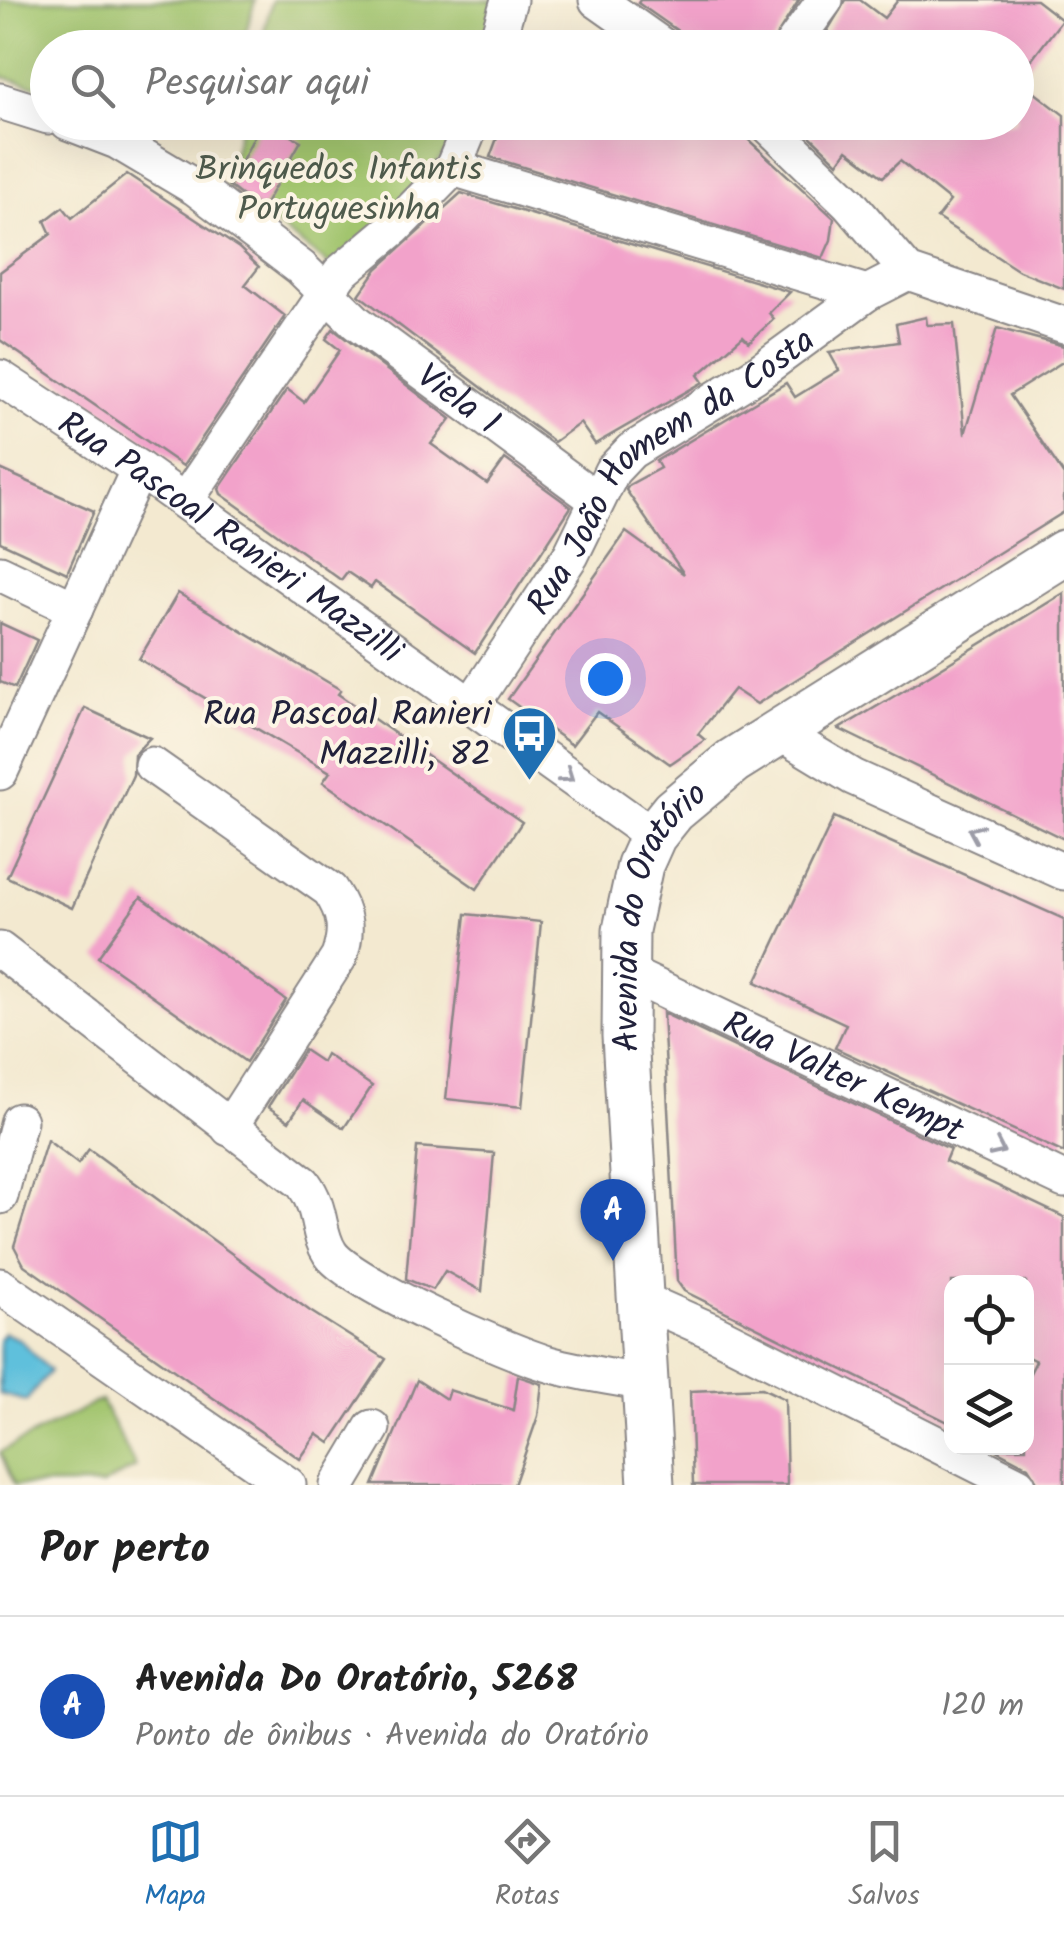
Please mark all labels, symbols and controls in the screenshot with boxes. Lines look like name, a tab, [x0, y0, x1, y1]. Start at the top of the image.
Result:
search box	[30, 30, 1034, 140]
text: Pesquisar aqui	[145, 55, 369, 115]
icon: search	[65, 58, 120, 113]
park label: Brinquedos Infantis Portuguesinha	[196, 143, 483, 239]
street label: Rua João Homem da Costa	[513, 315, 828, 628]
street label: Viela 1	[403, 351, 511, 451]
street label: Rua Pascoal Ranieri Mazzilli	[45, 398, 415, 681]
your location	[580, 653, 631, 704]
place label: Rua Pascoal Ranieri Mazzilli, 82	[203, 688, 493, 784]
bus stop icon: Rua Pascoal Ranieri Mazzilli, 82	[500, 703, 560, 782]
one-way arrow	[556, 764, 574, 781]
street label: Avenida do Oratório	[600, 769, 721, 1054]
one-way arrow	[967, 824, 985, 844]
street label: Rua Valter Kempt	[713, 997, 973, 1160]
one-way arrow	[988, 1136, 1006, 1156]
pin: A	[580, 1178, 646, 1261]
map controls	[944, 1275, 1034, 1455]
button: locate	[944, 1275, 1034, 1365]
button: layers	[944, 1365, 1034, 1455]
text: Por perto	[40, 1517, 210, 1584]
text: Avenida Do Oratório, 5268	[135, 1651, 577, 1711]
text: A	[62, 1681, 83, 1732]
text: 120 m	[941, 1681, 1024, 1732]
text: Ponto de ônibus · Avenida do Oratório	[135, 1711, 649, 1762]
tab: Mapa	[144, 1814, 206, 1919]
tab: Rotas	[495, 1814, 560, 1919]
tab: Salvos	[848, 1814, 920, 1919]

